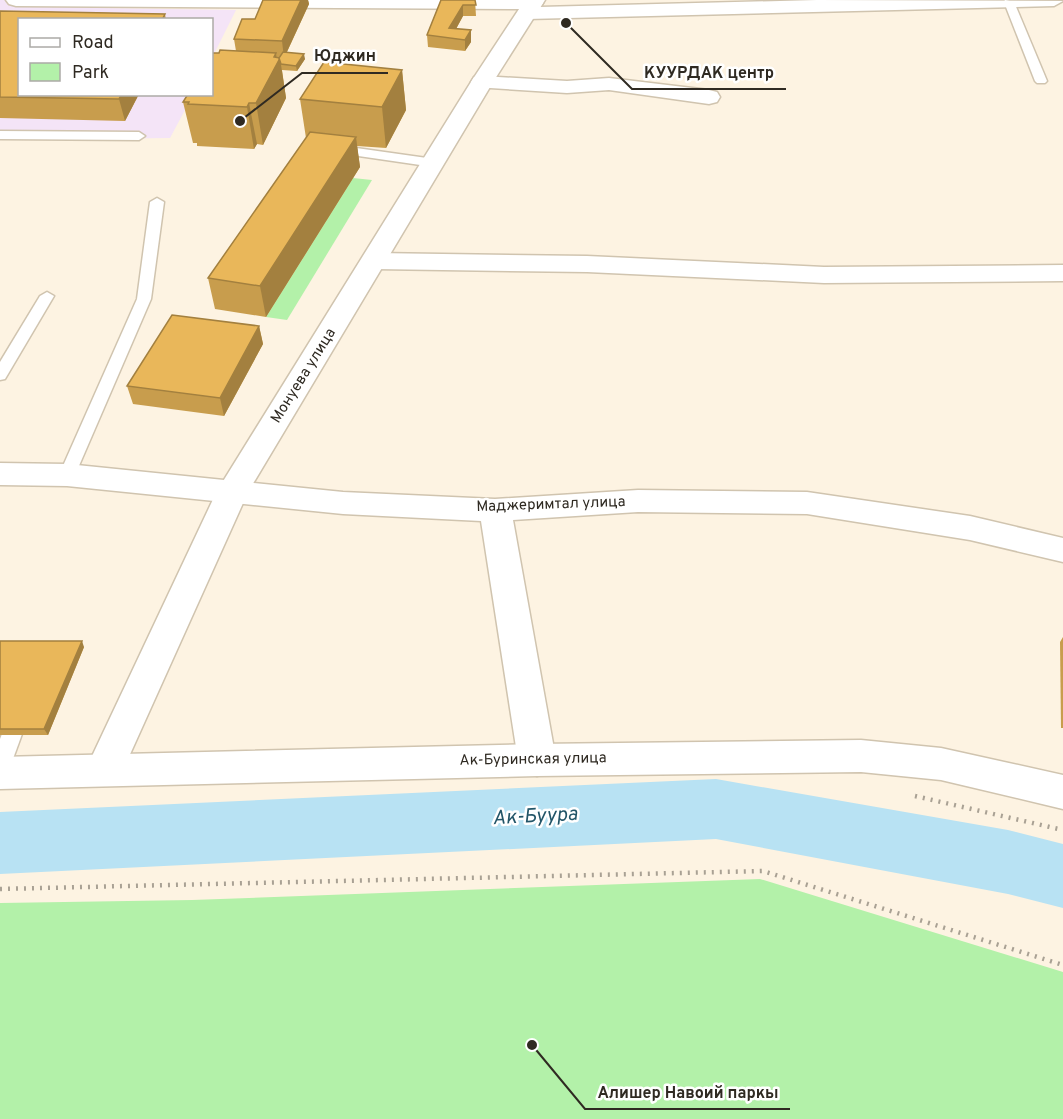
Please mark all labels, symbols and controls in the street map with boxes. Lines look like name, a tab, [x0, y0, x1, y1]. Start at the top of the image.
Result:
legend	[18, 18, 213, 96]
text: Road	[72, 32, 114, 55]
callout: Юджин	[302, 39, 388, 73]
text: Юджин	[314, 47, 376, 67]
callout: КУУРДАК центр	[632, 55, 786, 89]
text: Park	[72, 62, 109, 85]
text: КУУРДАК центр	[644, 64, 774, 84]
street label: Монуева улица	[267, 325, 341, 427]
street label: Маджеримтал улица	[476, 493, 626, 517]
street label: Ак-Буринская улица	[459, 749, 607, 771]
water label: Ак-Буура	[492, 802, 579, 832]
callout: Алишер Навоий паркы	[585, 1075, 790, 1109]
text: Алишер Навоий паркы	[597, 1084, 779, 1104]

